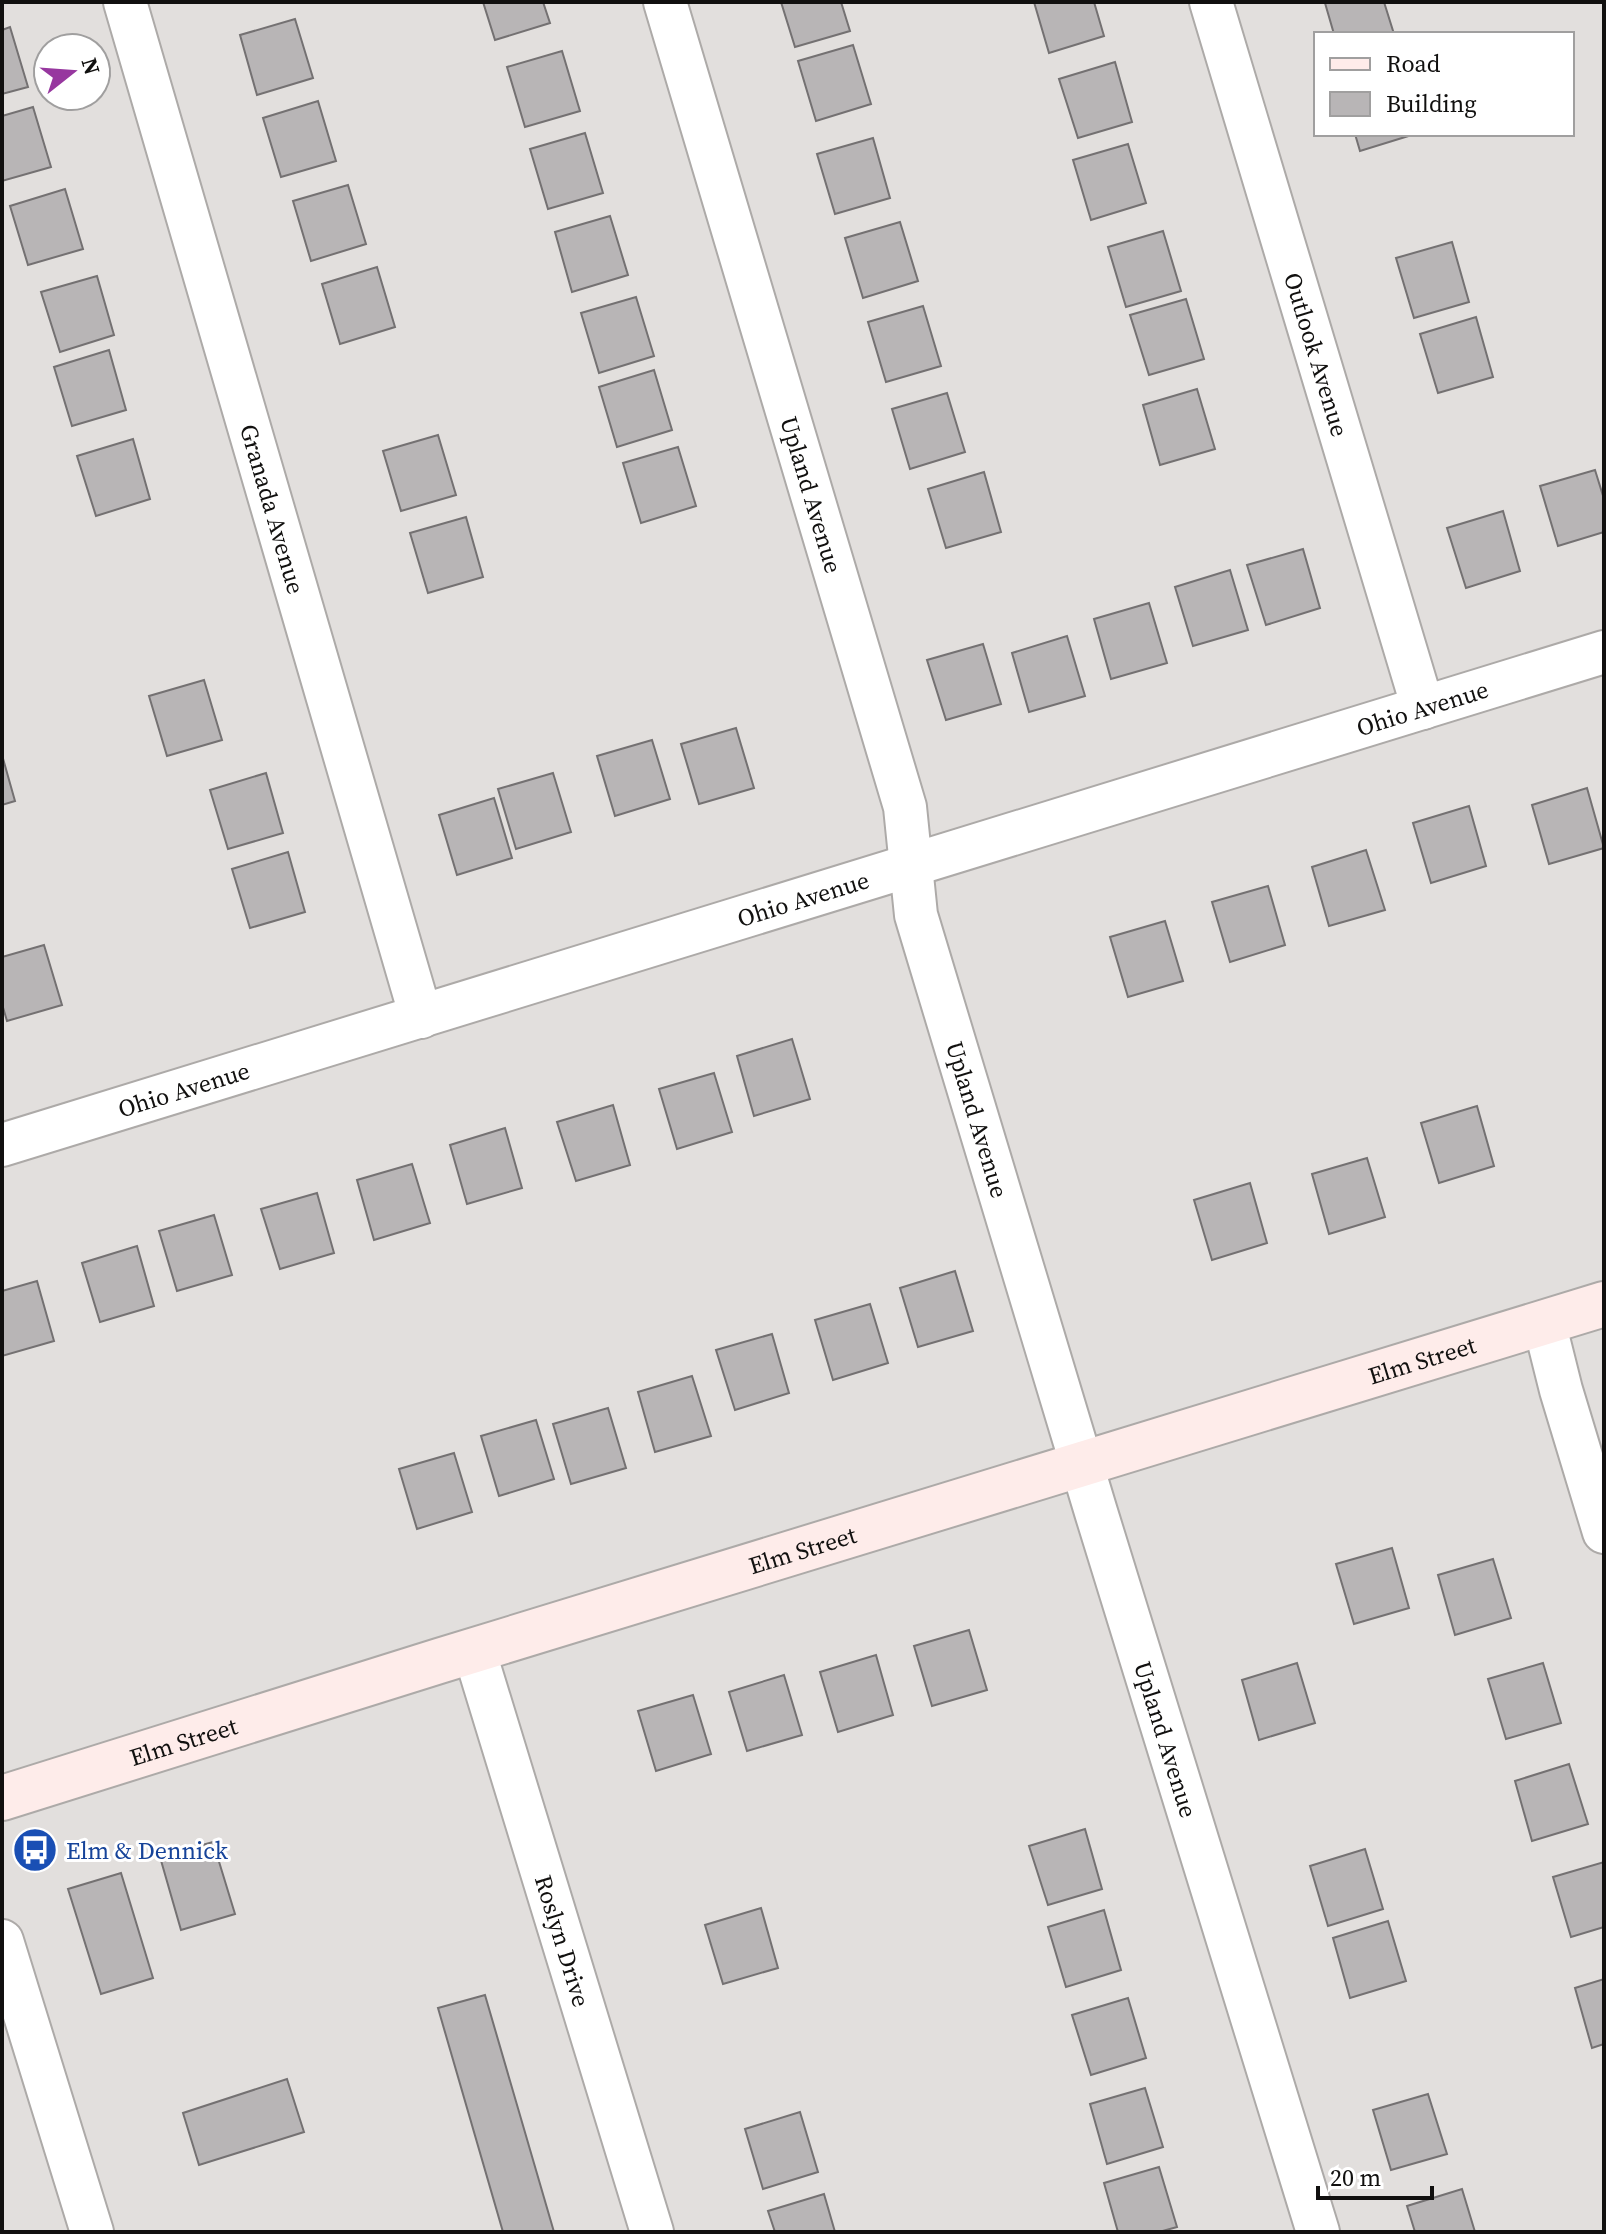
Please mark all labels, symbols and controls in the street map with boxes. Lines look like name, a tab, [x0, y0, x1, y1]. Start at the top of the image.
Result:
north arrow	[32, 32, 112, 112]
legend	[1314, 32, 1574, 136]
text: Road	[1386, 47, 1441, 80]
text: N	[74, 54, 108, 78]
text: Building	[1386, 87, 1477, 120]
street label: Outlook Avenue	[1277, 268, 1357, 440]
street label: Upland Avenue	[773, 412, 851, 577]
street label: Granada Avenue	[232, 420, 313, 598]
street label: Ohio Avenue	[1352, 672, 1492, 744]
street label: Ohio Avenue	[733, 863, 873, 934]
street label: Upland Avenue	[938, 1037, 1017, 1202]
street label: Ohio Avenue	[114, 1053, 254, 1125]
street label: Elm Street	[1364, 1328, 1480, 1392]
street label: Elm Street	[744, 1518, 860, 1582]
street label: Upland Avenue	[1126, 1657, 1206, 1822]
street label: Elm Street	[125, 1709, 241, 1774]
bus stop icon: Elm & Dennick	[11, 1826, 59, 1874]
place label: Elm & Dennick	[66, 1834, 229, 1867]
street label: Roslyn Drive	[527, 1871, 599, 2011]
scale bar	[1318, 2150, 1432, 2200]
text: 20 m	[1330, 2161, 1381, 2194]

